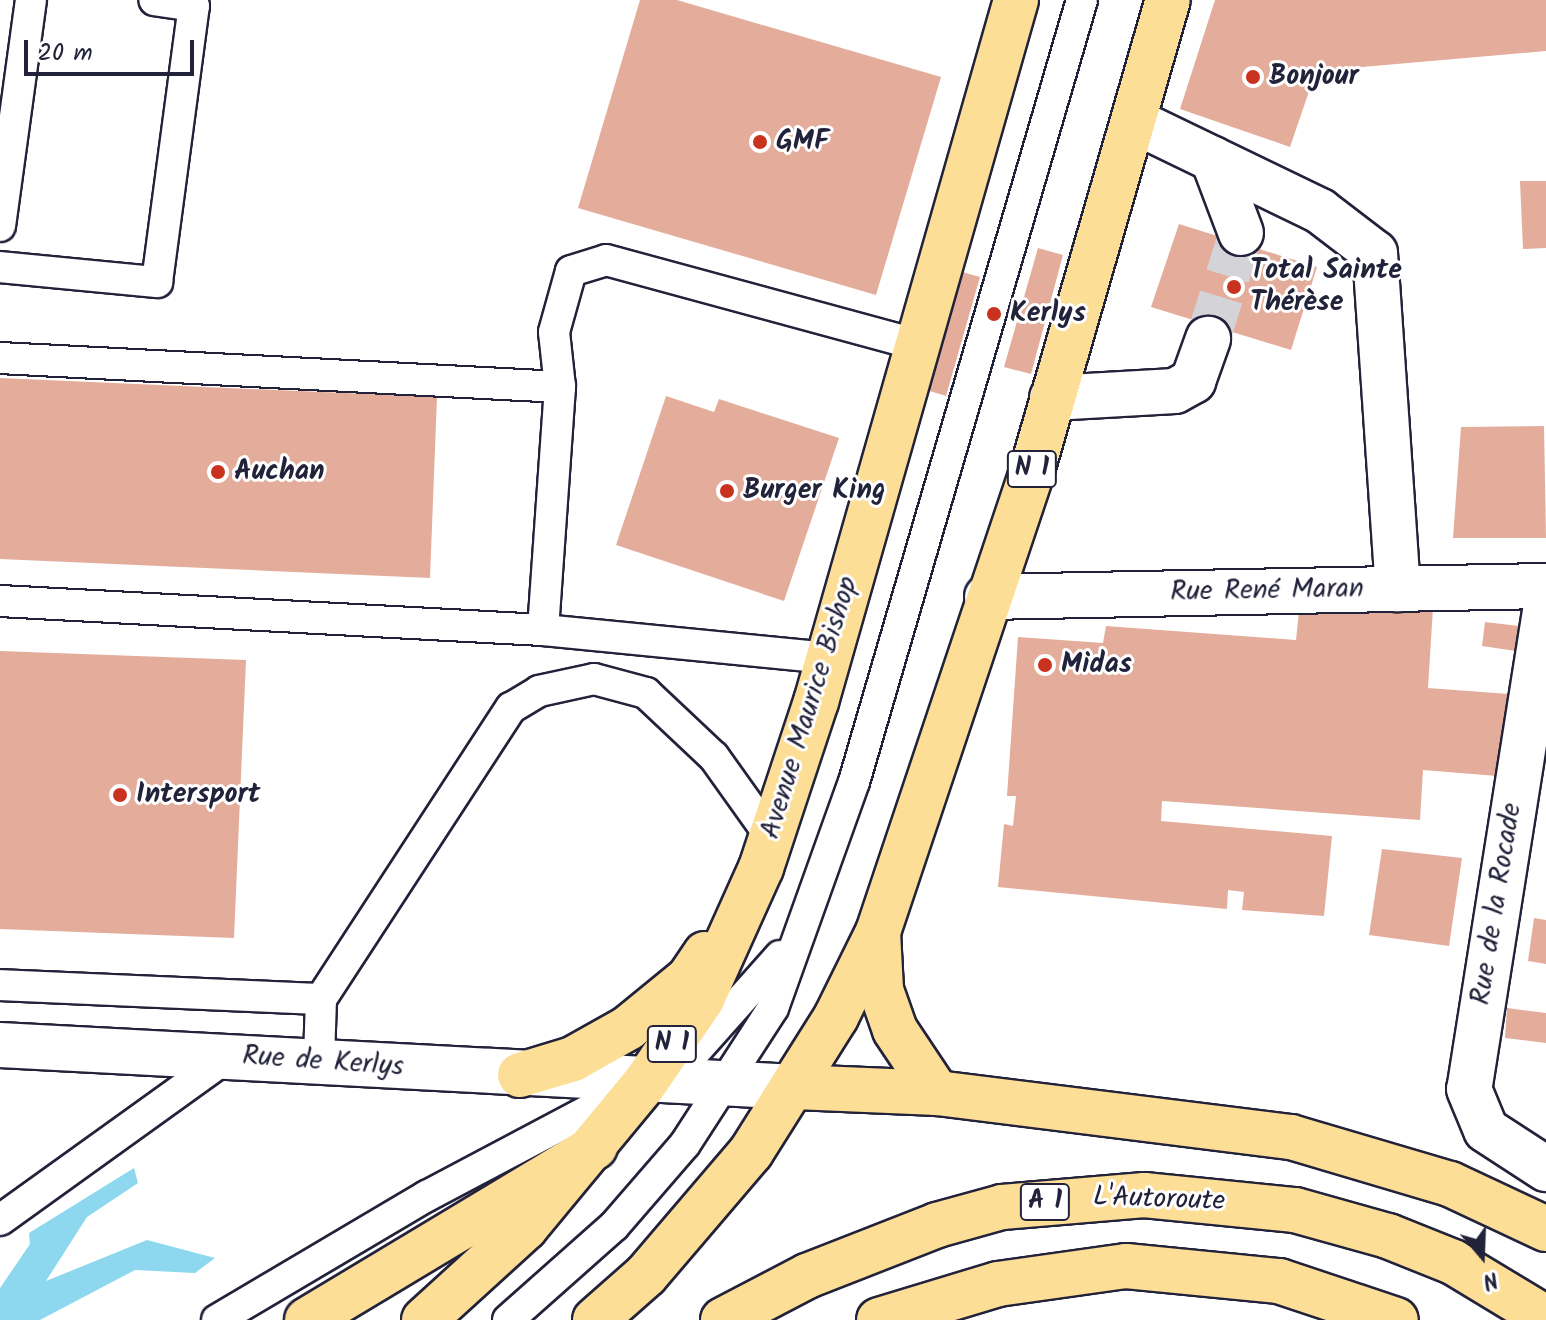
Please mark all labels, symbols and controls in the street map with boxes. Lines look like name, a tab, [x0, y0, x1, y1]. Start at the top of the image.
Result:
scale bar	[28, 24, 198, 74]
text: 20 m	[38, 34, 93, 73]
place label: Bonjour	[1269, 60, 1359, 94]
marker: Bonjour	[1244, 68, 1262, 86]
place label: GMF	[776, 125, 829, 159]
marker: GMF	[751, 133, 769, 151]
place label: Total Sainte Thérèse	[1250, 254, 1402, 320]
marker: Total Sainte Thérèse	[1225, 278, 1243, 296]
place label: Kerlys	[1010, 297, 1086, 331]
marker: Kerlys	[985, 305, 1003, 323]
road number: N 1	[1006, 447, 1058, 491]
place label: Auchan	[234, 455, 324, 489]
marker: Auchan	[209, 463, 227, 481]
place label: Burger King	[743, 474, 885, 508]
marker: Burger King	[718, 482, 736, 500]
street label: Avenue Maurice Bishop	[754, 573, 866, 843]
street label: Rue René Maran	[1170, 573, 1364, 609]
place label: Midas	[1061, 648, 1132, 682]
marker: Midas	[1036, 656, 1054, 674]
place label: Intersport	[136, 778, 260, 812]
marker: Intersport	[111, 786, 129, 804]
street label: Rue de la Rocade	[1464, 801, 1530, 1007]
road number: N 1	[646, 1022, 698, 1066]
street label: Rue de Kerlys	[241, 1040, 405, 1084]
road number: A 1	[1019, 1180, 1071, 1224]
street label: L'Autoroute	[1092, 1181, 1226, 1219]
north arrow	[1442, 1216, 1522, 1296]
text: N	[1478, 1260, 1502, 1298]

